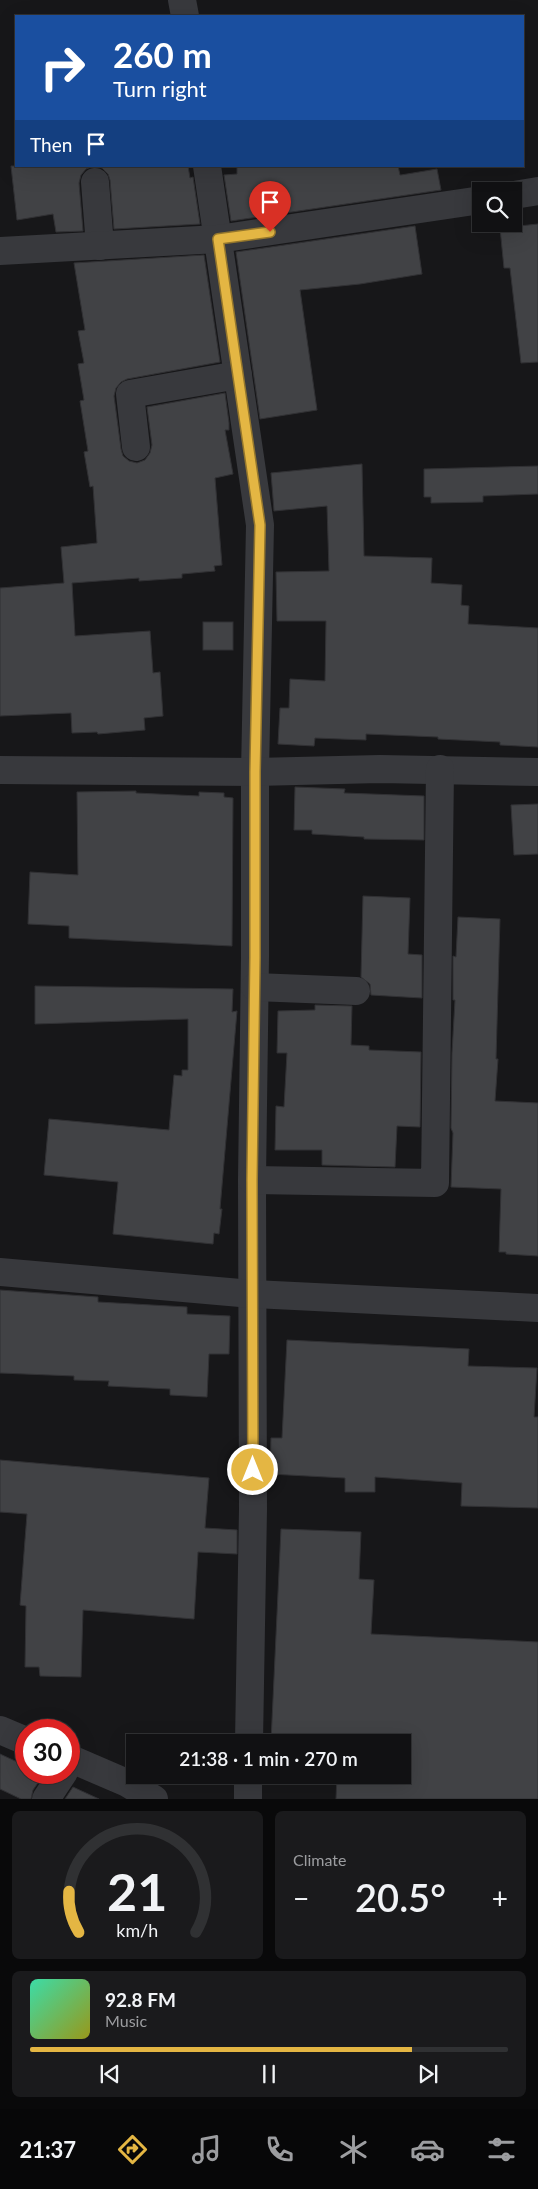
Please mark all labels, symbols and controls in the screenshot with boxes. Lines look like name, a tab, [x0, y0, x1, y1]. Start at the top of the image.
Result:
text: 260 m	[113, 33, 212, 75]
icon: right	[30, 35, 95, 100]
text: Turn right	[113, 75, 207, 102]
icon: arrive	[82, 130, 110, 158]
text: Then	[30, 133, 72, 156]
pin	[249, 181, 291, 232]
map controls	[472, 182, 522, 232]
button: search	[472, 182, 522, 232]
icon: arrive	[256, 188, 284, 216]
position arrow	[226, 1443, 278, 1495]
speed limit sign: 30	[15, 1719, 80, 1784]
text: 21:38 · 1 min · 270 m	[179, 1747, 358, 1770]
text: Climate	[293, 1850, 346, 1869]
text: 21	[107, 1860, 168, 1922]
text: 20.5°	[355, 1874, 446, 1920]
text: −	[293, 1881, 309, 1915]
text: +	[492, 1881, 508, 1915]
text: km/h	[117, 1919, 158, 1941]
text: 92.8 FM	[105, 1988, 176, 2011]
text: Music	[105, 2011, 147, 2030]
icon: previous	[96, 2060, 124, 2088]
icon: pause	[255, 2060, 283, 2088]
icon: next	[414, 2060, 442, 2088]
icon: directions	[115, 2132, 150, 2167]
icon: music	[189, 2132, 224, 2167]
icon: phone	[262, 2132, 297, 2167]
icon: climate	[336, 2132, 371, 2167]
icon: car	[410, 2132, 445, 2167]
icon: filters	[484, 2132, 519, 2167]
text: 21:37	[19, 2136, 76, 2163]

